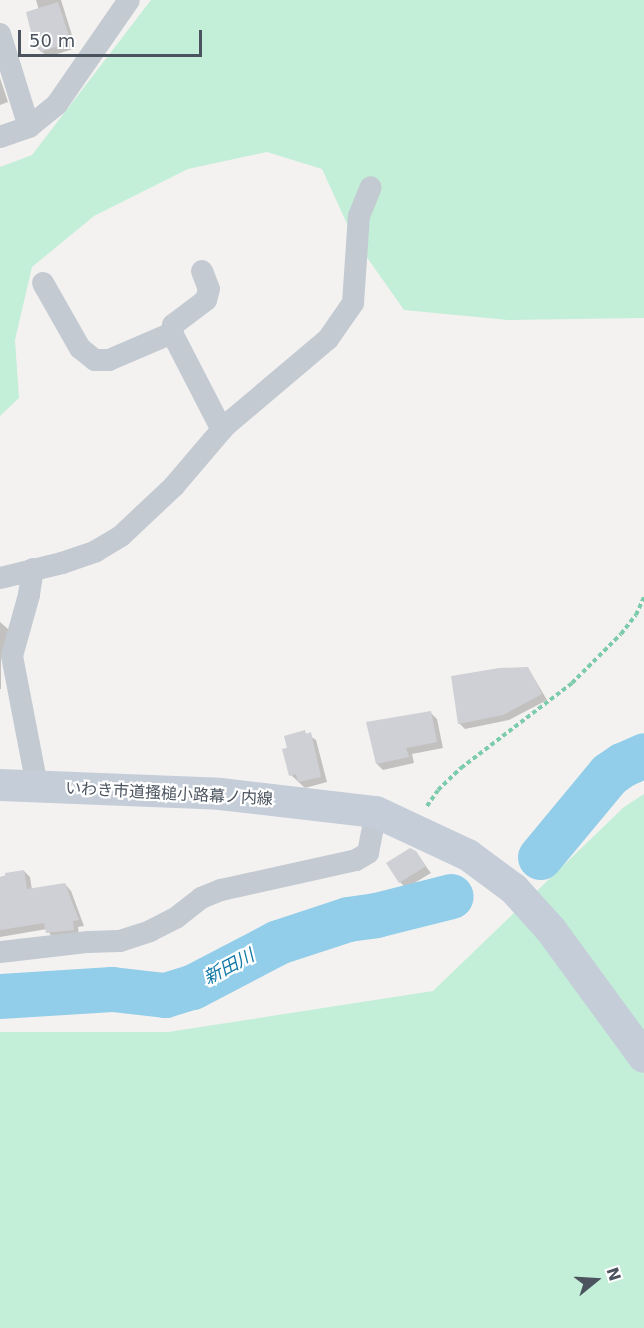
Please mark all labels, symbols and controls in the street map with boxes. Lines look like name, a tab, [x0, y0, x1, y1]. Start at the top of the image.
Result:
scale bar	[21, 18, 206, 56]
text: 50 m	[29, 30, 75, 51]
street label: いわき市道搔槌小路幕ノ内線	[65, 779, 273, 809]
water label: 新田川	[200, 945, 258, 989]
north arrow	[566, 1250, 626, 1310]
text: N	[602, 1265, 625, 1284]

